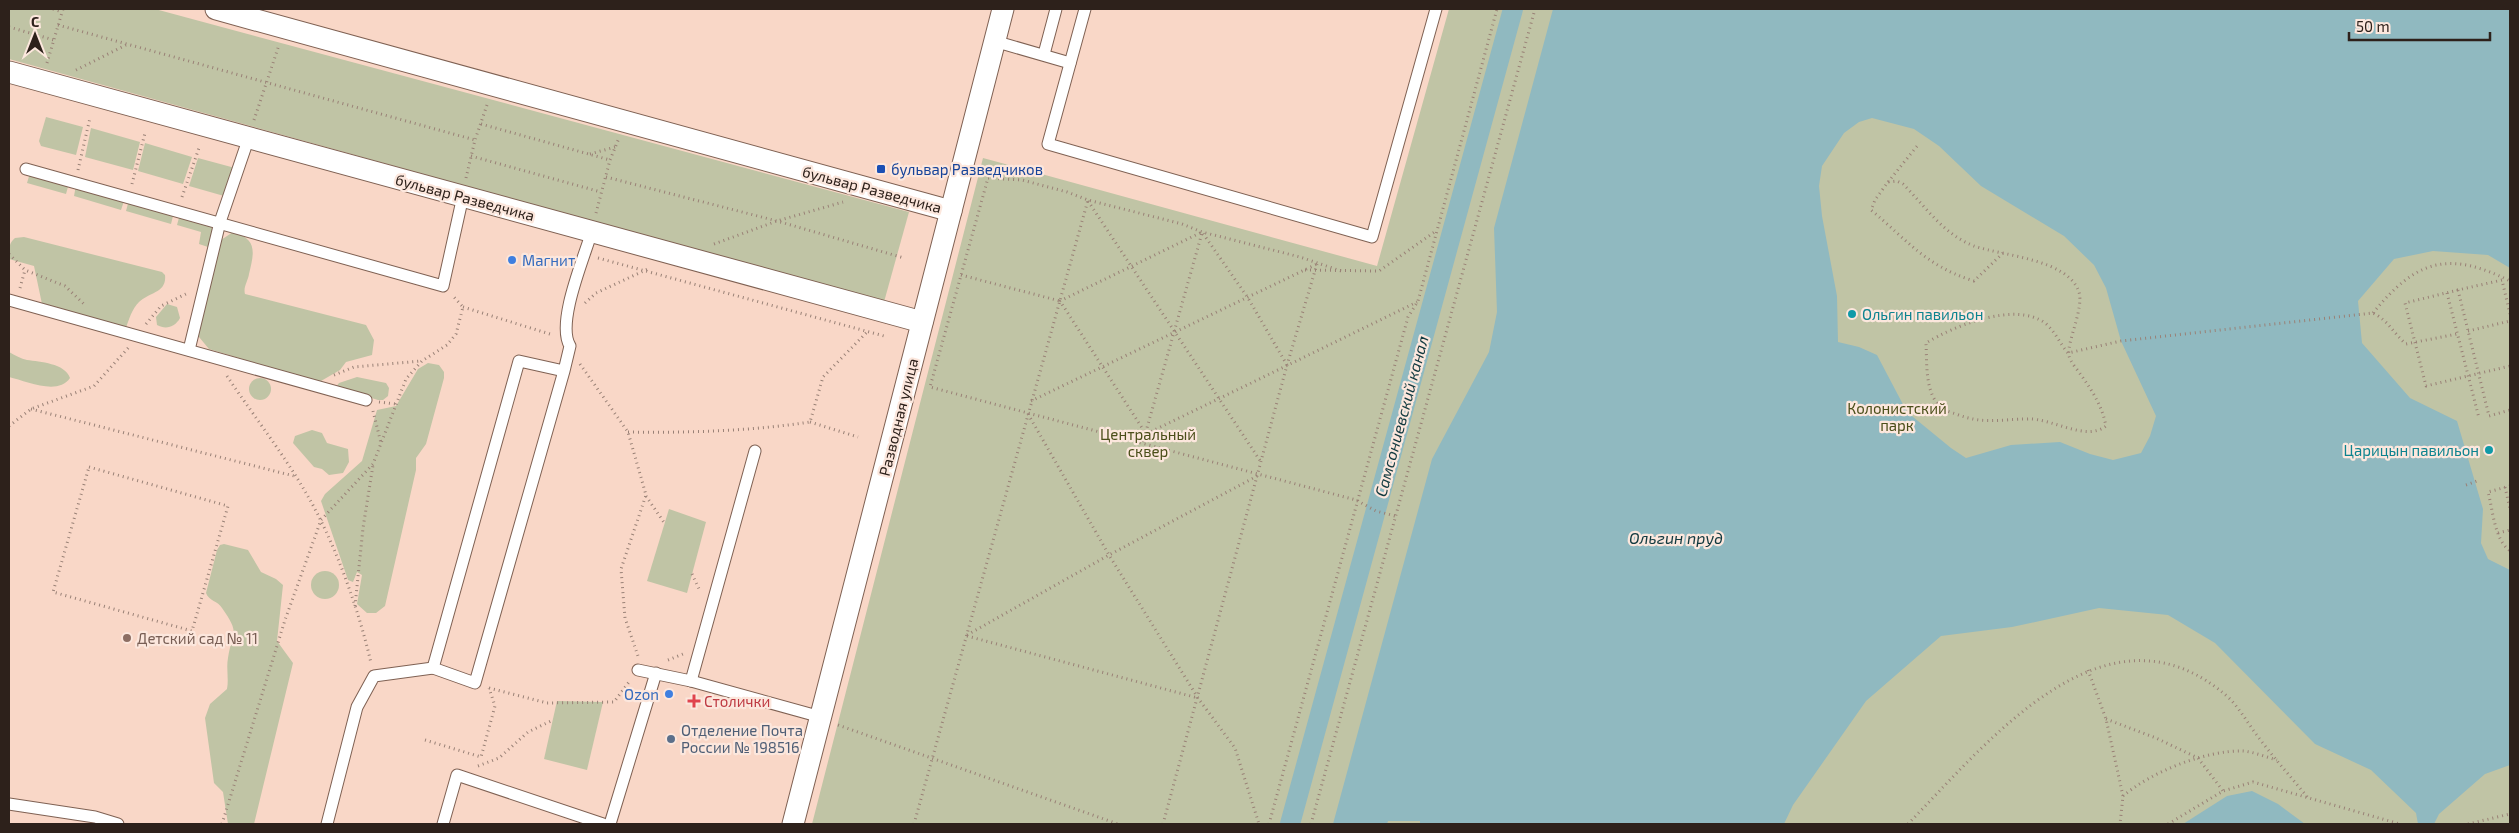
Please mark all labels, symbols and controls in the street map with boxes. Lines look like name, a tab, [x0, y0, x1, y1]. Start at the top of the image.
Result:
north arrow	[10, 10, 60, 60]
scale bar	[2349, 10, 2490, 42]
text: С	[31, 13, 39, 30]
text: 50 m	[2356, 17, 2390, 35]
place label: бульвар Разведчиков	[891, 160, 1043, 179]
street label: бульвар Разведчика	[800, 162, 944, 217]
marker: бульвар Разведчиков	[875, 163, 887, 175]
street label: бульвар Разведчика	[393, 170, 537, 225]
place label: Магнит	[522, 251, 575, 269]
marker: Магнит	[506, 254, 518, 266]
place label: Ольгин павильон	[1862, 305, 1983, 323]
marker: Ольгин павильон	[1846, 308, 1858, 320]
water label: Самсониевский канал	[1370, 333, 1432, 499]
street label: Разводная улица	[875, 356, 922, 478]
park label: Колонистский парк	[1847, 399, 1947, 434]
park label: Центральный сквер	[1100, 425, 1196, 460]
place label: Царицын павильон	[2344, 441, 2479, 459]
marker: Царицын павильон	[2483, 444, 2495, 456]
water label: Ольгин пруд	[1629, 528, 1723, 547]
place label: Детский сад № 11	[137, 629, 258, 647]
marker: Детский сад № 11	[121, 632, 133, 644]
place label: Ozon	[624, 685, 659, 703]
marker: Ozon	[663, 688, 675, 700]
place label: Столички	[704, 692, 770, 710]
marker: Столички	[688, 695, 700, 707]
place label: Отделение Почта России № 198516	[681, 721, 803, 756]
marker: Отделение Почта России № 198516	[665, 733, 677, 745]

